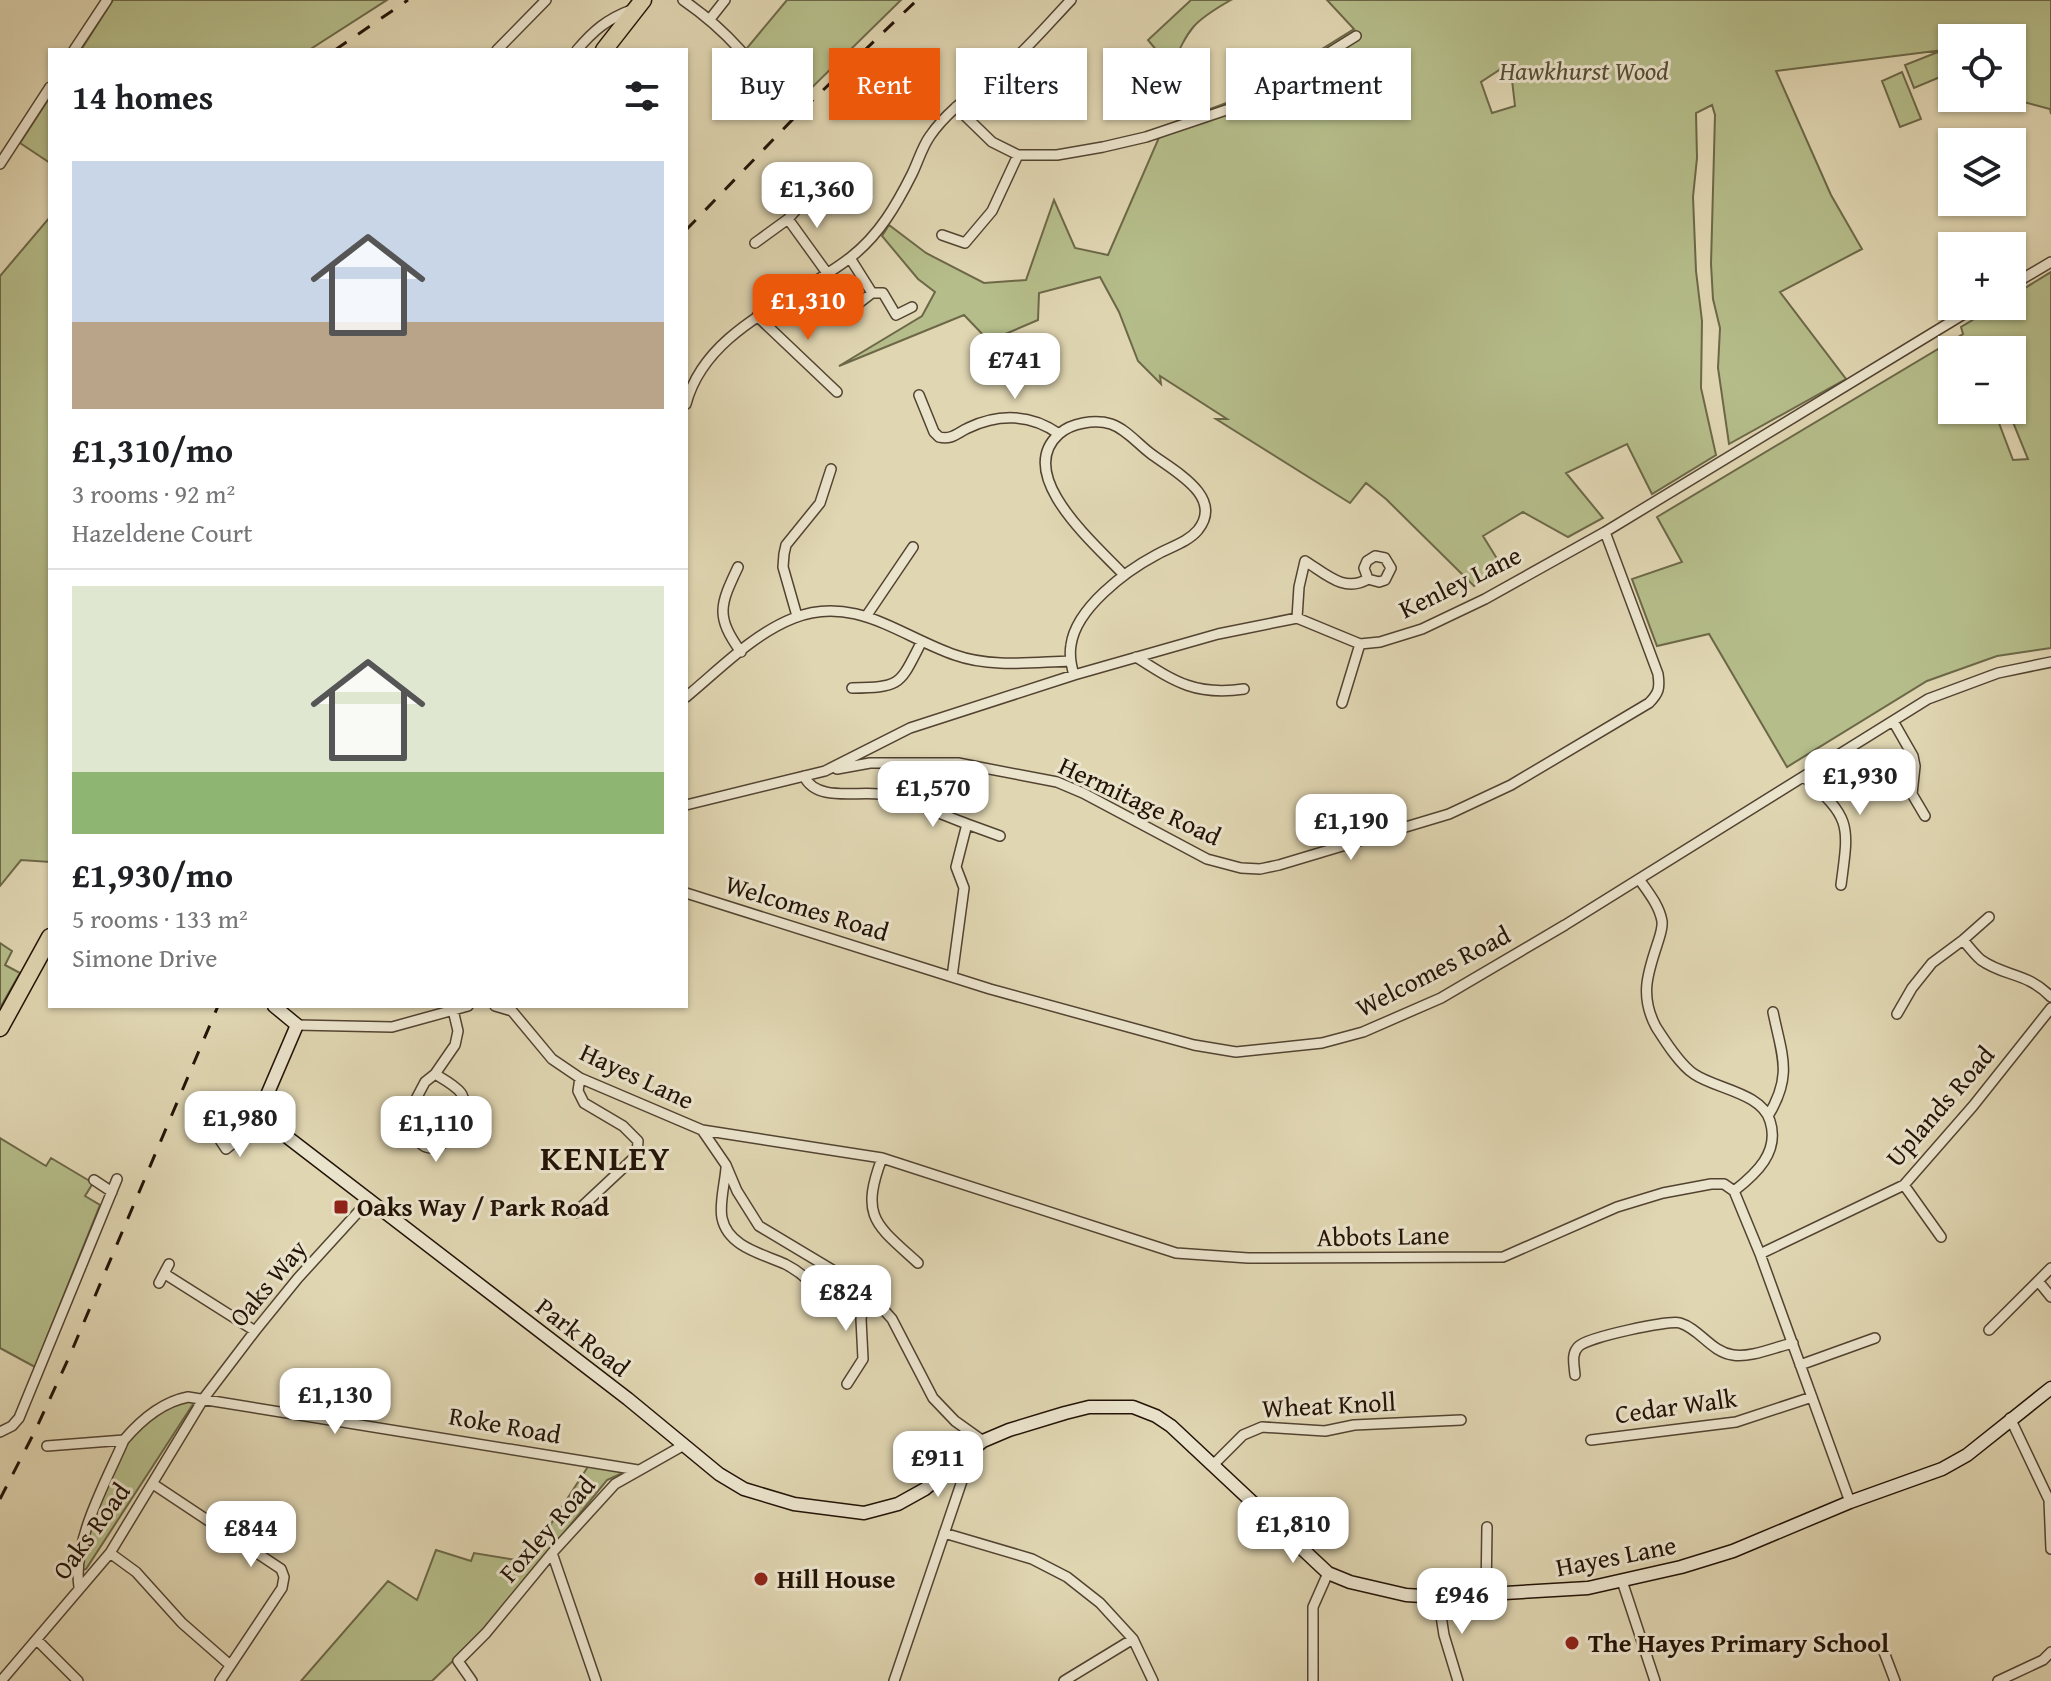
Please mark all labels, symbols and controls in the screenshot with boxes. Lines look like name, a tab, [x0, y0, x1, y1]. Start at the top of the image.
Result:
map controls	[1938, 24, 2026, 424]
button: locate	[1938, 24, 2026, 112]
chip: Buy	[712, 48, 813, 120]
chip: Rent	[829, 48, 940, 120]
chip: Filters	[956, 48, 1087, 120]
chip: New	[1103, 48, 1210, 120]
chip: Apartment	[1226, 48, 1411, 120]
park label: Hawkhurst Wood	[1498, 51, 1669, 90]
text: 14 homes	[72, 72, 213, 121]
icon: filters	[620, 74, 664, 118]
button: layers	[1938, 128, 2026, 216]
pin: £1,360	[752, 162, 882, 230]
text: £1,360	[780, 168, 854, 207]
icon: home	[296, 213, 440, 357]
button: +	[1938, 232, 2026, 320]
pin: £1,310	[743, 274, 873, 342]
text: £1,310	[771, 280, 845, 319]
pin: £741	[968, 333, 1062, 401]
button: −	[1938, 336, 2026, 424]
text: £741	[988, 339, 1042, 378]
text: £1,310/mo	[72, 425, 233, 474]
text: 3 rooms · 92 m²	[72, 474, 235, 513]
text: Hazeldene Court	[72, 513, 252, 552]
street label: Kenley Lane	[1392, 535, 1528, 628]
icon: home	[296, 638, 440, 782]
street label: Hermitage Road	[1052, 746, 1228, 855]
pin: £1,930	[1795, 749, 1925, 817]
text: £1,930	[1823, 755, 1897, 794]
pin: £1,570	[868, 761, 998, 829]
text: £1,570	[896, 767, 970, 806]
pin: £1,190	[1286, 794, 1416, 862]
text: £1,190	[1314, 800, 1388, 839]
text: £1,930/mo	[72, 850, 233, 899]
street label: Welcomes Road	[721, 864, 894, 951]
text: 5 rooms · 133 m²	[72, 899, 248, 938]
street label: Welcomes Road	[1349, 915, 1517, 1026]
text: Simone Drive	[72, 938, 217, 977]
street label: Hayes Lane	[574, 1032, 701, 1119]
street label: Uplands Road	[1876, 1036, 2004, 1175]
pin: £1,980	[175, 1091, 305, 1159]
pin: £1,110	[371, 1096, 501, 1164]
text: £1,980	[203, 1097, 277, 1136]
text: £1,110	[399, 1102, 473, 1141]
district label: KENLEY	[540, 1133, 672, 1182]
place label: Oaks Way / Park Road	[357, 1187, 609, 1226]
marker: Oaks Way / Park Road	[332, 1198, 350, 1216]
street label: Abbots Lane	[1316, 1215, 1450, 1256]
street label: Oaks Way	[219, 1230, 316, 1335]
pin: £824	[799, 1265, 893, 1333]
text: £824	[819, 1271, 873, 1310]
street label: Park Road	[528, 1287, 639, 1386]
pin: £1,130	[270, 1368, 400, 1436]
text: £1,130	[298, 1374, 372, 1413]
street label: Cedar Walk	[1612, 1378, 1740, 1433]
street label: Wheat Knoll	[1261, 1382, 1397, 1427]
street label: Roke Road	[446, 1395, 564, 1454]
pin: £911	[891, 1431, 985, 1499]
text: £911	[911, 1437, 965, 1476]
street label: Foxley Road	[489, 1467, 604, 1591]
street label: Oaks Road	[42, 1474, 139, 1587]
pin: £1,810	[1228, 1497, 1358, 1565]
pin: £844	[204, 1501, 298, 1569]
text: £1,810	[1256, 1503, 1330, 1542]
text: £844	[224, 1507, 278, 1546]
street label: Hayes Lane	[1552, 1525, 1679, 1586]
place label: Hill House	[777, 1559, 896, 1598]
pin: £946	[1415, 1568, 1509, 1636]
marker: Hill House	[752, 1570, 770, 1588]
text: £946	[1435, 1574, 1489, 1613]
place label: The Hayes Primary School	[1588, 1623, 1889, 1662]
marker: The Hayes Primary School	[1563, 1634, 1581, 1652]

